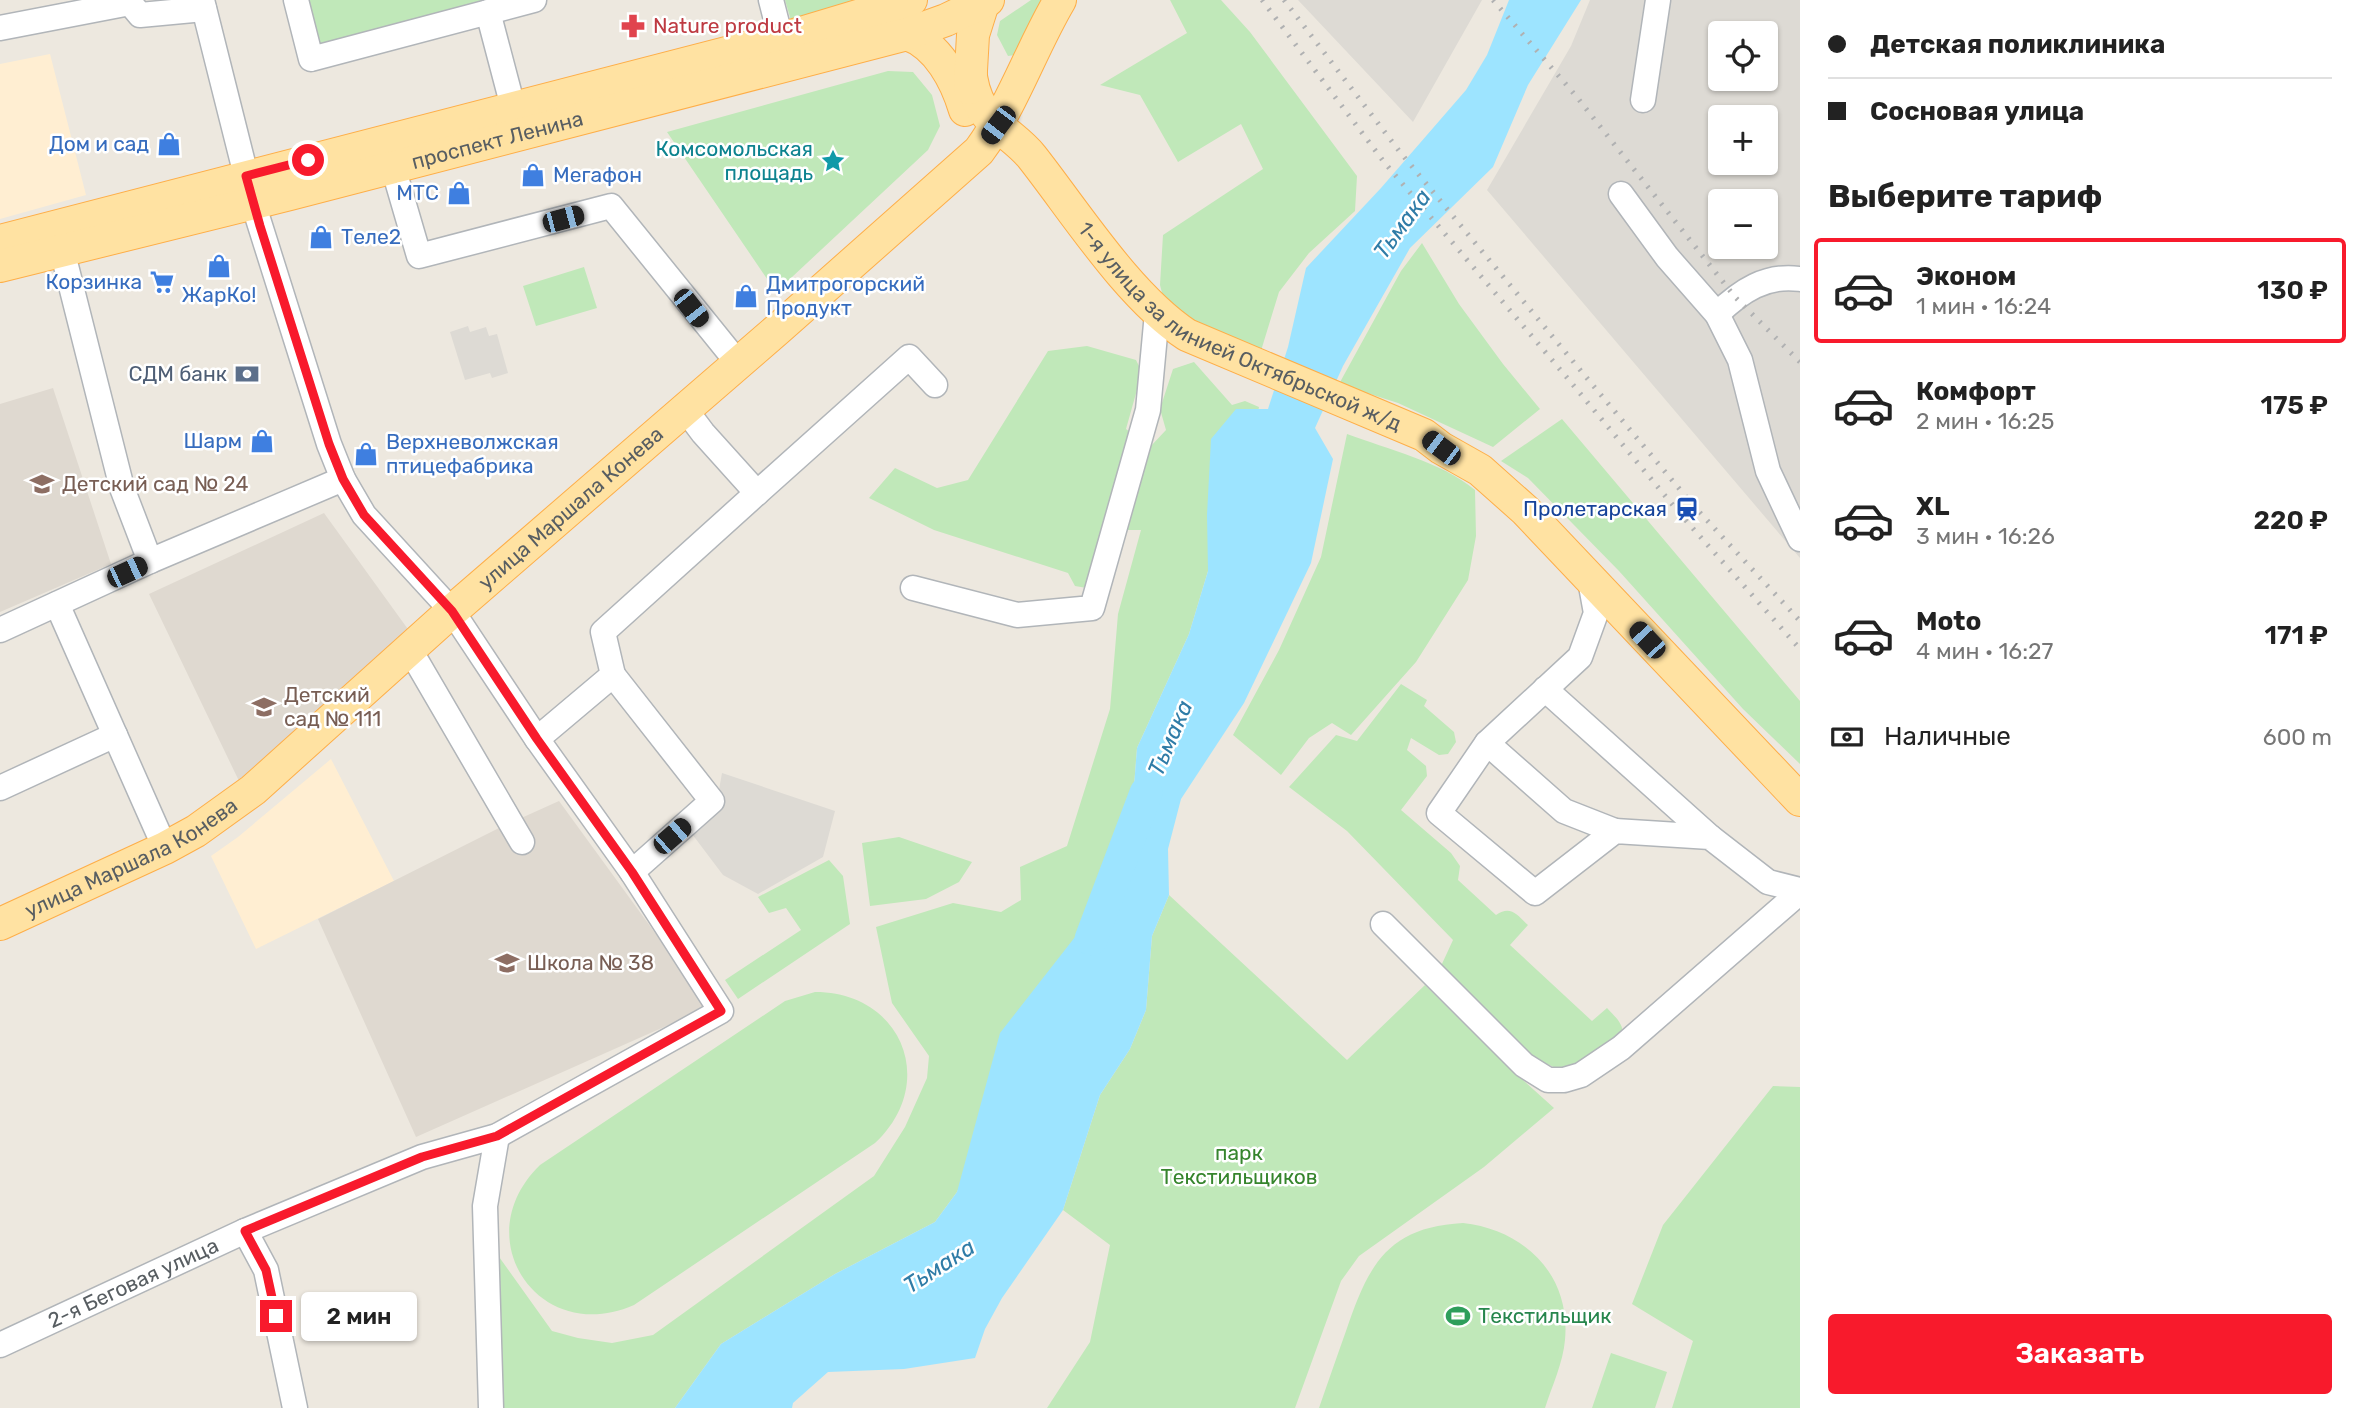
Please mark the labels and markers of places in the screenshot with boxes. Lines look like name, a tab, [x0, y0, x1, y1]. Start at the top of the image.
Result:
pharmacy icon: Nature product	[619, 12, 647, 40]
place label: Nature product	[653, 13, 802, 38]
shop icon: Дом и сад	[155, 130, 183, 158]
place label: Дом и сад	[49, 131, 149, 156]
place label: Комсомольская площадь	[655, 136, 813, 185]
place icon: Комсомольская площадь	[819, 147, 847, 175]
shop icon: Мегафон	[519, 161, 547, 189]
place label: Мегафон	[553, 162, 642, 187]
shop icon: МТС	[445, 179, 473, 207]
place label: МТС	[396, 180, 439, 205]
shop icon: Теле2	[307, 223, 335, 251]
place label: Теле2	[341, 224, 401, 249]
shop icon: ЖарКо!	[205, 252, 233, 280]
supermarket icon: Корзинка	[148, 268, 176, 296]
place label: Корзинка	[45, 269, 142, 294]
place label: Дмитрогорский Продукт	[766, 271, 925, 320]
place label: ЖарКо!	[182, 282, 256, 307]
shop icon: Дмитрогорский Продукт	[732, 282, 760, 310]
bank icon: СДМ банк	[233, 360, 261, 388]
place label: СДМ банк	[128, 361, 227, 386]
shop icon: Шарм	[248, 427, 276, 455]
place label: Шарм	[183, 428, 242, 453]
place label: Верхневолжская птицефабрика	[386, 429, 559, 478]
shop icon: Верхневолжская птицефабрика	[352, 440, 380, 468]
school or university icon: Детский сад № 24	[28, 470, 56, 498]
place label: Детский сад № 24	[62, 471, 249, 496]
station icon: Пролетарская	[1673, 495, 1701, 523]
place label: Пролетарская	[1523, 496, 1667, 521]
place label: Детский сад № 111	[284, 682, 381, 731]
school or university icon: Детский сад № 111	[250, 693, 278, 721]
school or university icon: Школа № 38	[493, 949, 521, 977]
place label: Школа № 38	[527, 950, 654, 975]
sports icon: Текстильщик	[1444, 1302, 1472, 1330]
place label: Текстильщик	[1478, 1303, 1612, 1328]

